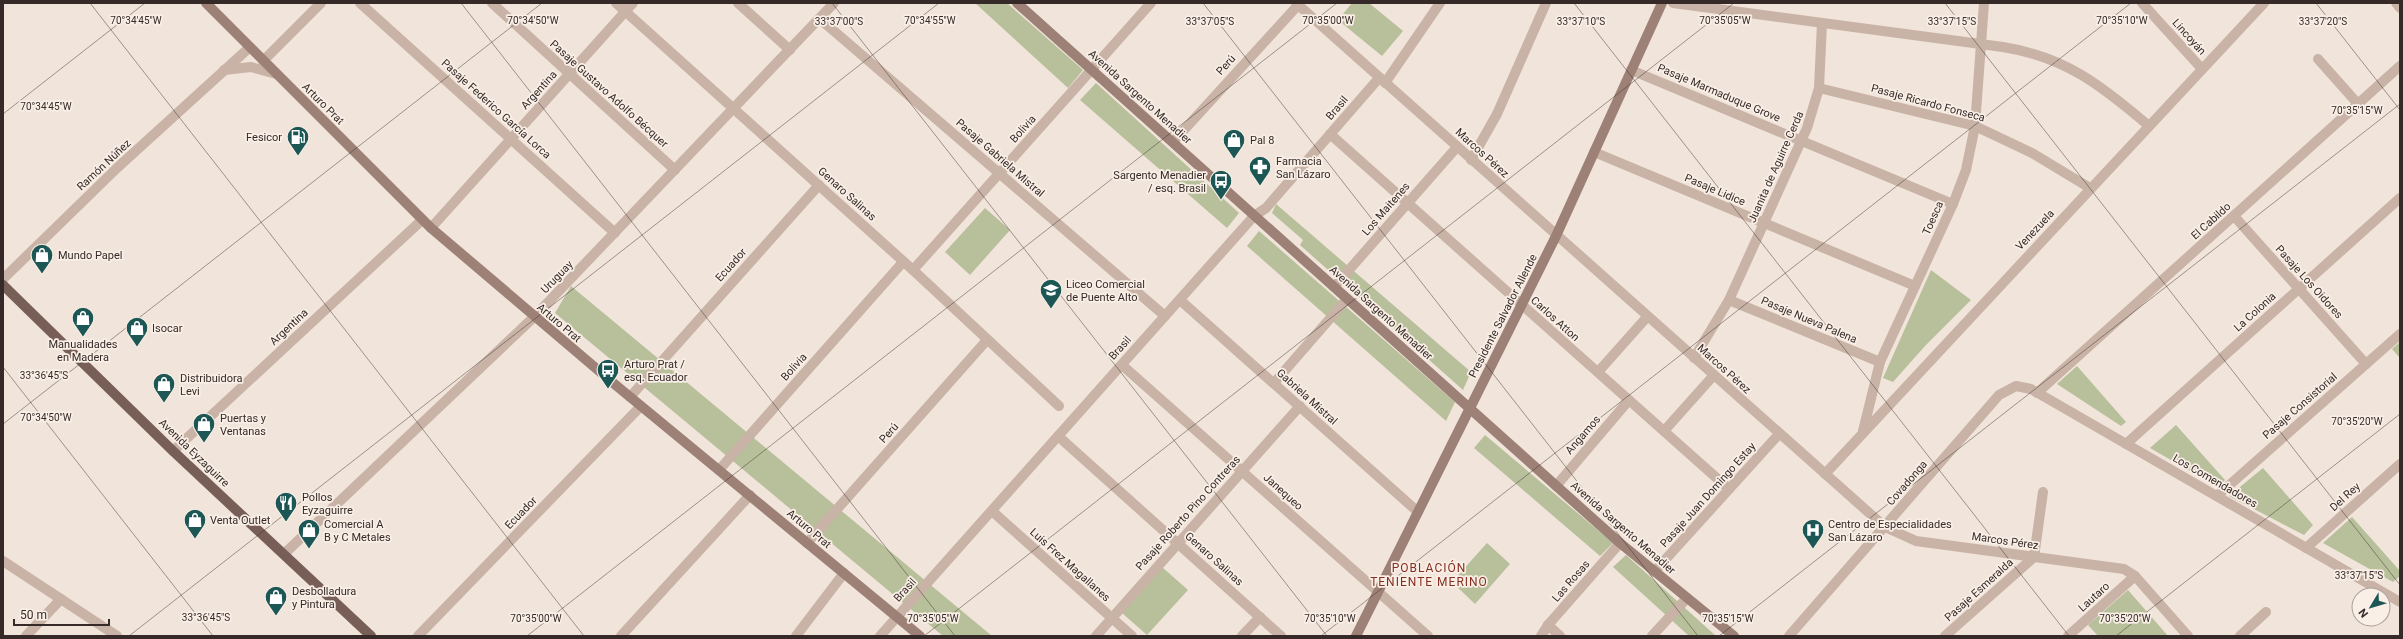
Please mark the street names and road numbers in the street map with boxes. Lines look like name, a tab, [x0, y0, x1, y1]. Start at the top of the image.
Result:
street label: Lincoyán	[2170, 16, 2208, 58]
street label: Pasaje Gustavo Adolfo Bécquer	[547, 38, 671, 151]
street label: Avenida Sargento Menadier	[1086, 47, 1194, 147]
street label: Perú	[1214, 52, 1238, 78]
street label: Pasaje Federico García Lorca	[439, 56, 553, 162]
street label: Pasaje Marmaduque Grove	[1656, 61, 1783, 125]
street label: Argentina	[518, 68, 560, 112]
street label: Arturo Prat	[299, 80, 347, 128]
street label: Pasaje Ricardo Fonseca	[1870, 82, 1986, 124]
street label: Brasil	[1323, 93, 1351, 123]
street label: Juanita de Aguirre Cerda	[1746, 109, 1806, 225]
street label: Bolivia	[1007, 113, 1039, 145]
street label: Pasaje Gabriela Mistral	[953, 116, 1047, 200]
street label: Marcos Pérez	[1453, 126, 1512, 181]
street label: Ramón Núñez	[74, 136, 134, 193]
street label: Genaro Salinas	[815, 165, 879, 224]
street label: Pasaje Lidice	[1683, 171, 1748, 209]
street label: Los Maitenes	[1359, 180, 1413, 238]
street label: Toesca	[1920, 199, 1946, 237]
street label: El Cabildo	[2189, 200, 2233, 242]
street label: Venezuela	[2013, 207, 2057, 253]
street label: Pasaje Los Oidores	[2273, 243, 2346, 322]
street label: Ecuador	[713, 246, 749, 284]
street label: Presidente Salvador Allende	[1466, 252, 1540, 380]
street label: Uruguay	[538, 257, 576, 296]
street label: Avenida Sargento Menadier	[1327, 263, 1435, 363]
street label: La Colonia	[2231, 290, 2279, 334]
street label: Carlos Atton	[1528, 294, 1582, 344]
street label: Pasaje Nueva Palena	[1759, 294, 1859, 346]
street label: Arturo Prat	[534, 301, 584, 345]
street label: Argentina	[267, 306, 311, 348]
street label: Brasil	[1106, 333, 1134, 363]
street label: Marcos Pérez	[1695, 342, 1754, 397]
street label: Bolivia	[778, 351, 810, 383]
street label: Gabriela Mistral	[1274, 366, 1340, 428]
street label: Pasaje Consistorial	[2260, 370, 2340, 442]
street label: Angamos	[1563, 413, 1604, 457]
street label: Avenida Eyzaguirre	[156, 416, 232, 490]
street label: Perú	[877, 420, 901, 446]
street label: Pasaje Juan Domingo Estay	[1658, 439, 1759, 550]
street label: Los Comendadores	[2170, 452, 2260, 511]
street label: Pasaje Roberto Pino Contreras	[1133, 453, 1243, 573]
street label: Covadonga	[1884, 458, 1930, 508]
street label: Janequeo	[1261, 471, 1305, 513]
street label: Avenida Sargento Menadier	[1568, 479, 1678, 577]
street label: Del Rey	[2327, 480, 2363, 514]
street label: Ecuador	[502, 494, 540, 532]
street label: Arturo Prat	[784, 507, 834, 551]
street label: Luis Frez Magallanes	[1027, 526, 1113, 605]
street label: Genaro Salinas	[1182, 530, 1246, 589]
street label: Marcos Pérez	[1971, 530, 2040, 552]
street label: Pasaje Esmeralda	[1942, 556, 2016, 624]
street label: Las Rosas	[1549, 557, 1593, 604]
street label: Brasil	[891, 575, 919, 605]
street label: Lautaro	[2076, 580, 2112, 614]

